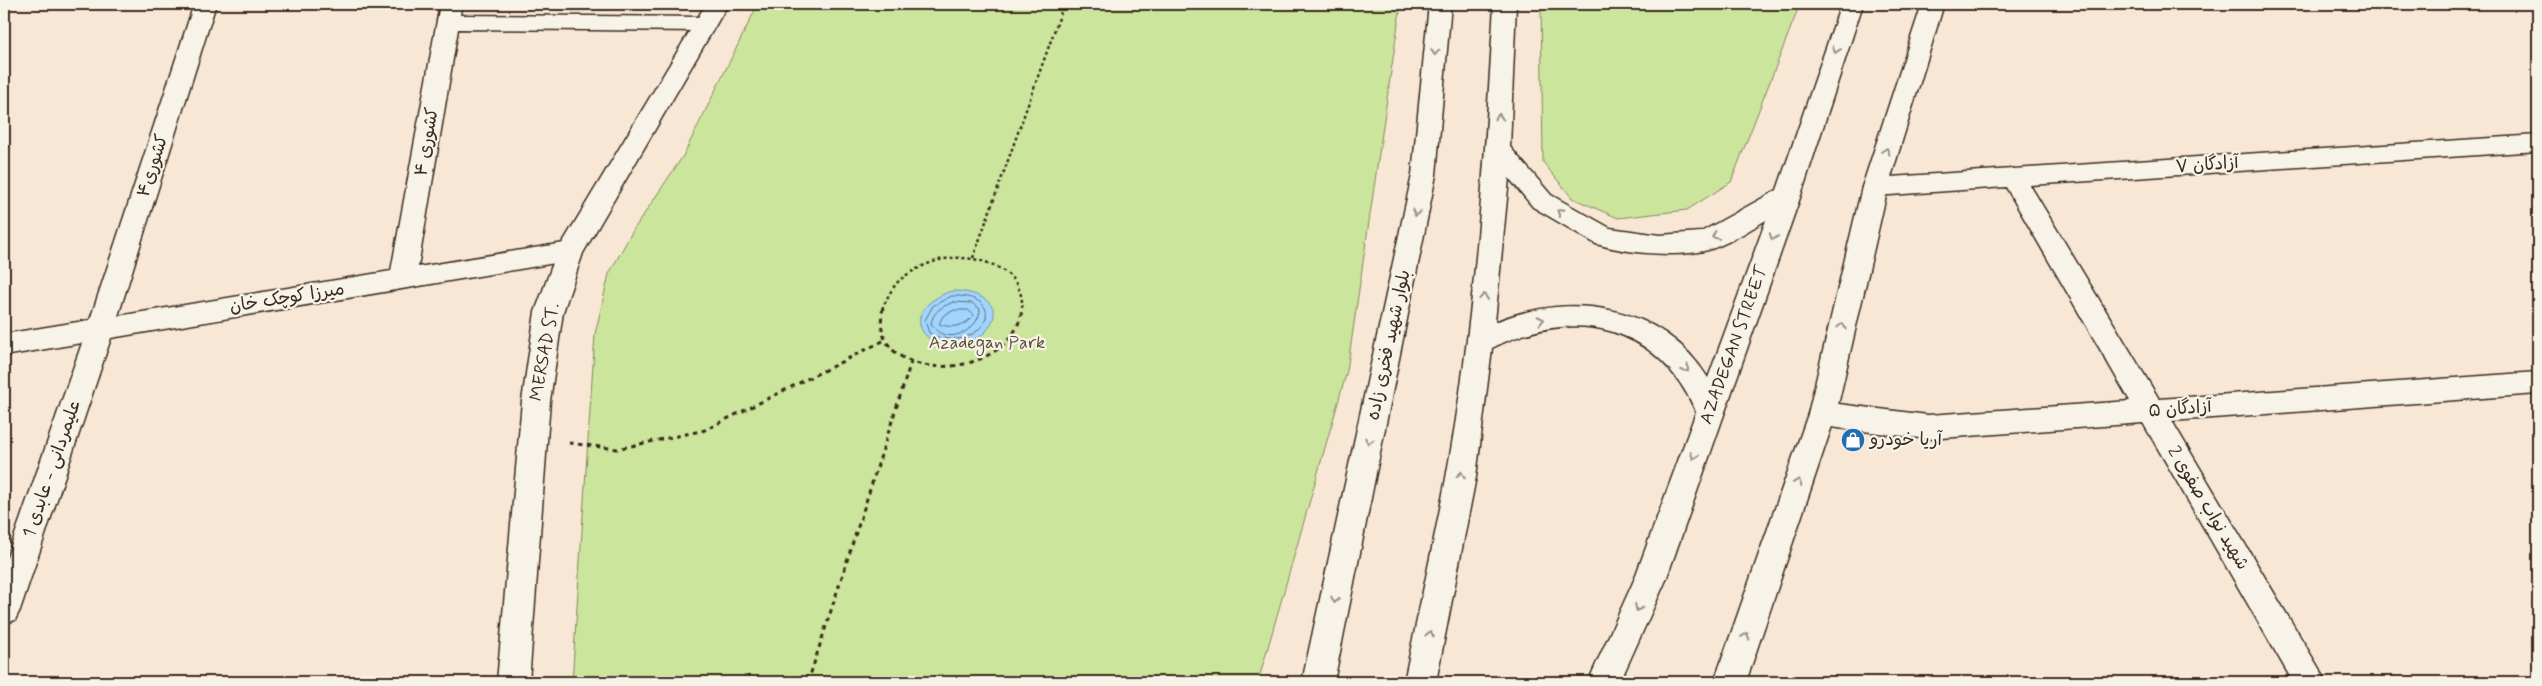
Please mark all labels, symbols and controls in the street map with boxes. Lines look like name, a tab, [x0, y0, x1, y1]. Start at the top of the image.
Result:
one-way arrow	[1832, 45, 1842, 54]
one-way arrow	[1430, 49, 1441, 57]
street label: کشوری ۴	[409, 105, 445, 178]
one-way arrow	[1493, 113, 1504, 121]
street label: کشوری۴	[132, 131, 174, 200]
one-way arrow	[1880, 148, 1890, 156]
street label: آزادگان ۷	[2174, 151, 2241, 179]
one-way arrow	[1411, 209, 1422, 218]
one-way arrow	[1557, 209, 1566, 218]
one-way arrow	[1711, 230, 1720, 240]
one-way arrow	[1768, 232, 1778, 241]
street label: AZADEGAN STREET	[1694, 262, 1774, 428]
street label: بلوار شهید فخری زاده	[1361, 268, 1417, 422]
street label: میرزا کوچک خان	[228, 277, 346, 319]
one-way arrow	[1478, 292, 1489, 300]
street label: MERSAD ST.	[525, 301, 565, 403]
one-way arrow	[1537, 315, 1545, 325]
one-way arrow	[1836, 321, 1847, 330]
park label: Azadegan Park	[929, 331, 1045, 356]
one-way arrow	[1681, 364, 1690, 373]
street label: آزادگان ۵	[2148, 395, 2214, 423]
street label: علیمردانی - عابدی 1	[17, 397, 87, 541]
shop icon: آریا خودرو	[1840, 427, 1866, 453]
place label: آریا خودرو	[1868, 428, 1944, 452]
one-way arrow	[1364, 437, 1375, 446]
street label: شهید نواب صفوی 2	[2161, 441, 2255, 575]
one-way arrow	[1690, 451, 1700, 460]
one-way arrow	[1456, 471, 1466, 480]
one-way arrow	[1793, 478, 1803, 487]
one-way arrow	[1330, 596, 1341, 605]
one-way arrow	[1633, 603, 1644, 612]
one-way arrow	[1424, 630, 1434, 639]
one-way arrow	[1740, 632, 1750, 641]

